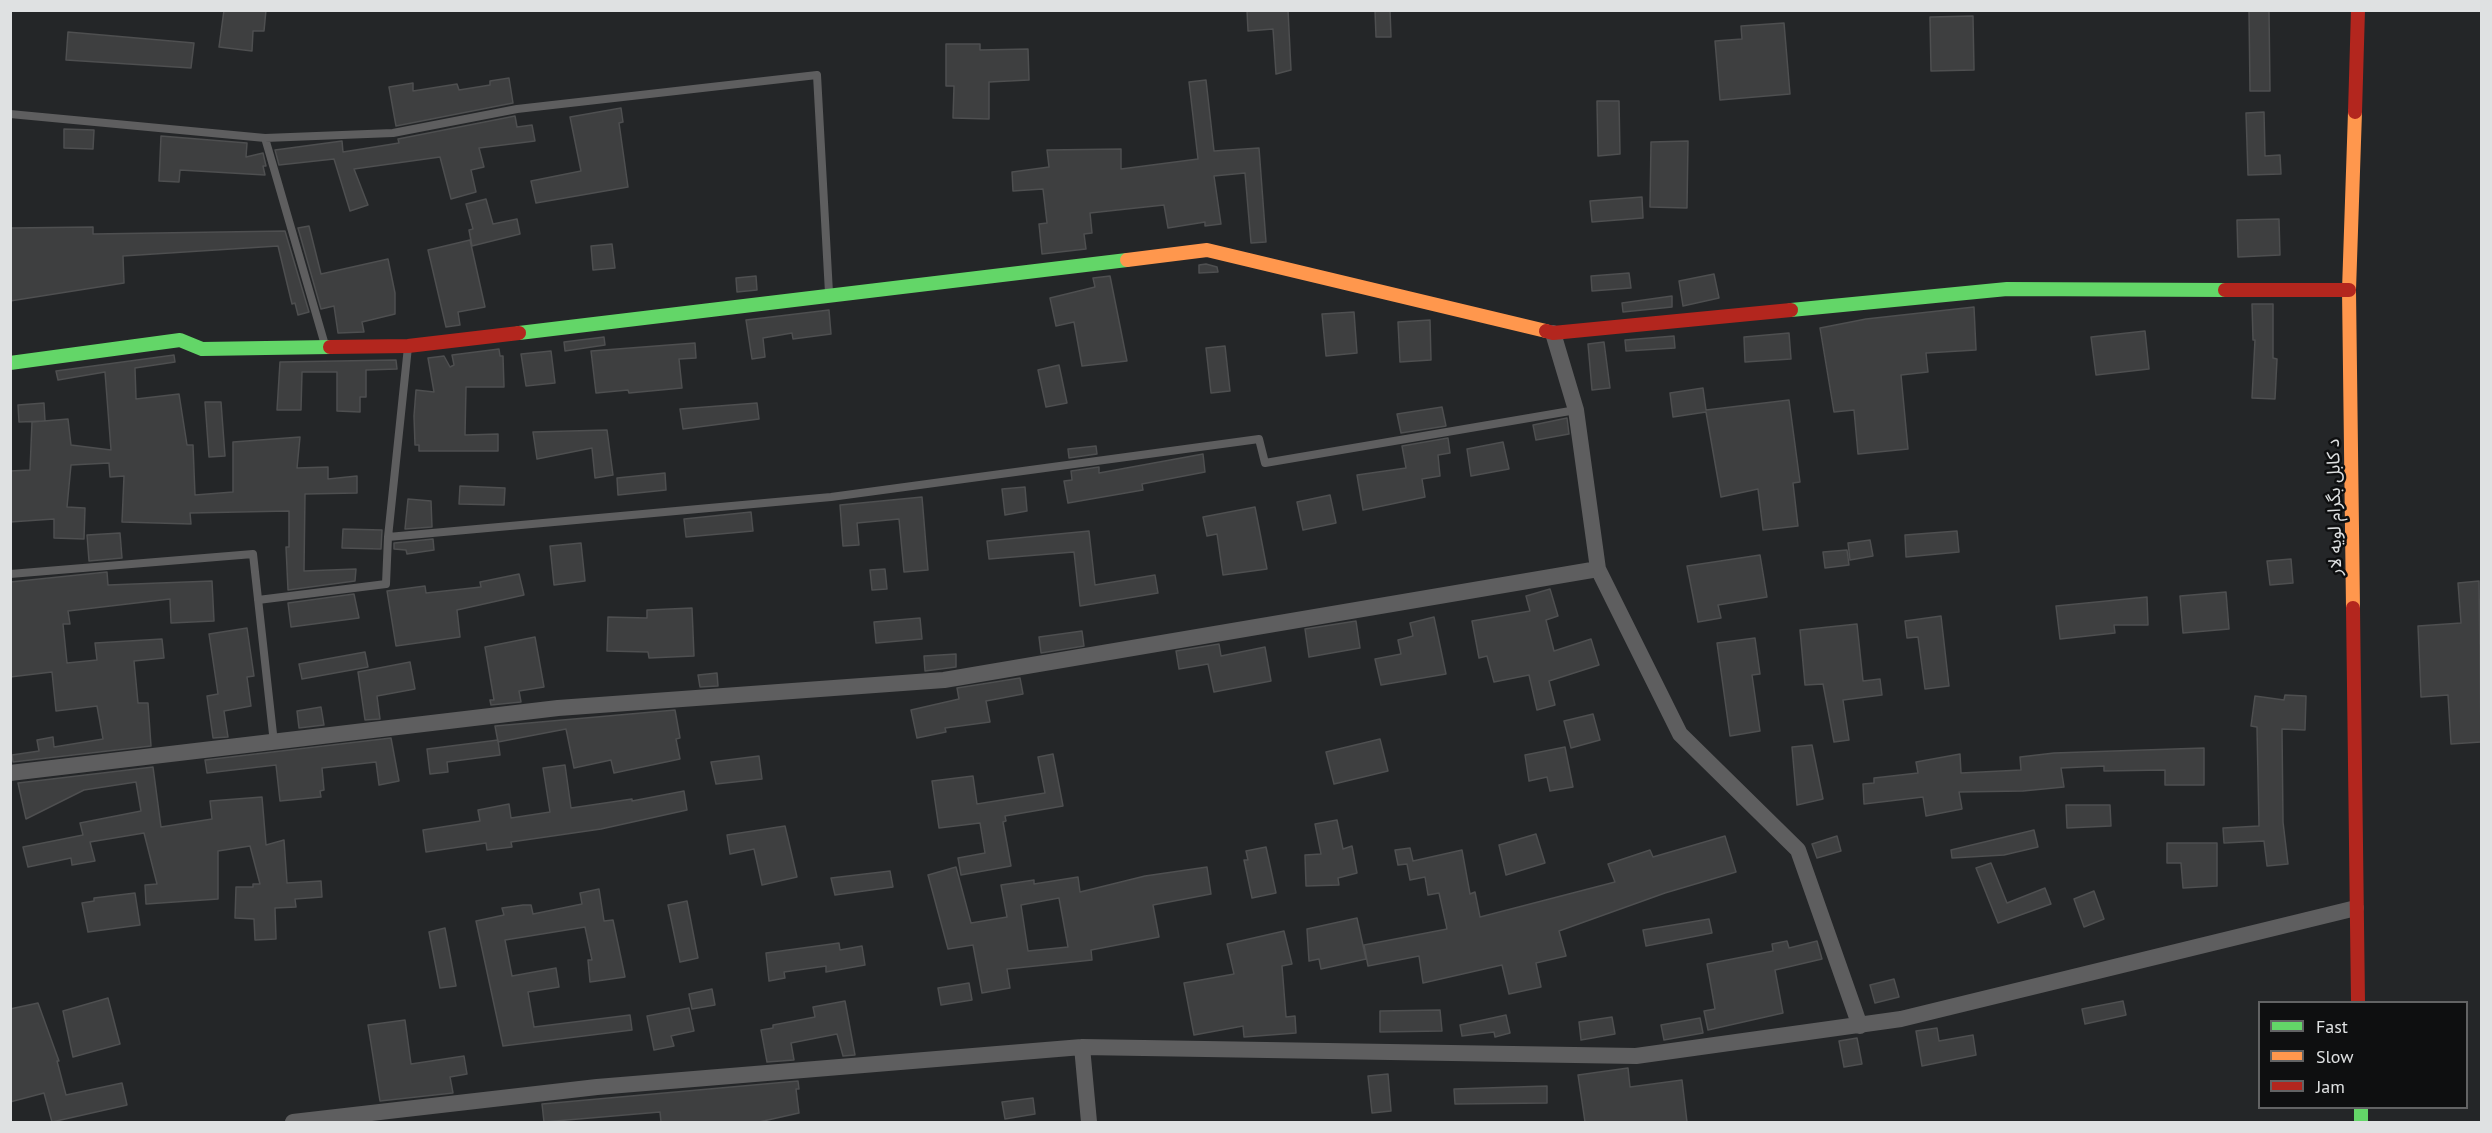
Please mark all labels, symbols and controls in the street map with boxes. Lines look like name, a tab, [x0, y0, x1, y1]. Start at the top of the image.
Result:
street label: د کابل بگرام لویه لار	[2323, 439, 2347, 575]
legend	[2258, 1001, 2468, 1109]
text: Fast	[2316, 1015, 2348, 1038]
text: Slow	[2316, 1045, 2354, 1068]
text: Jam	[2316, 1075, 2345, 1098]

